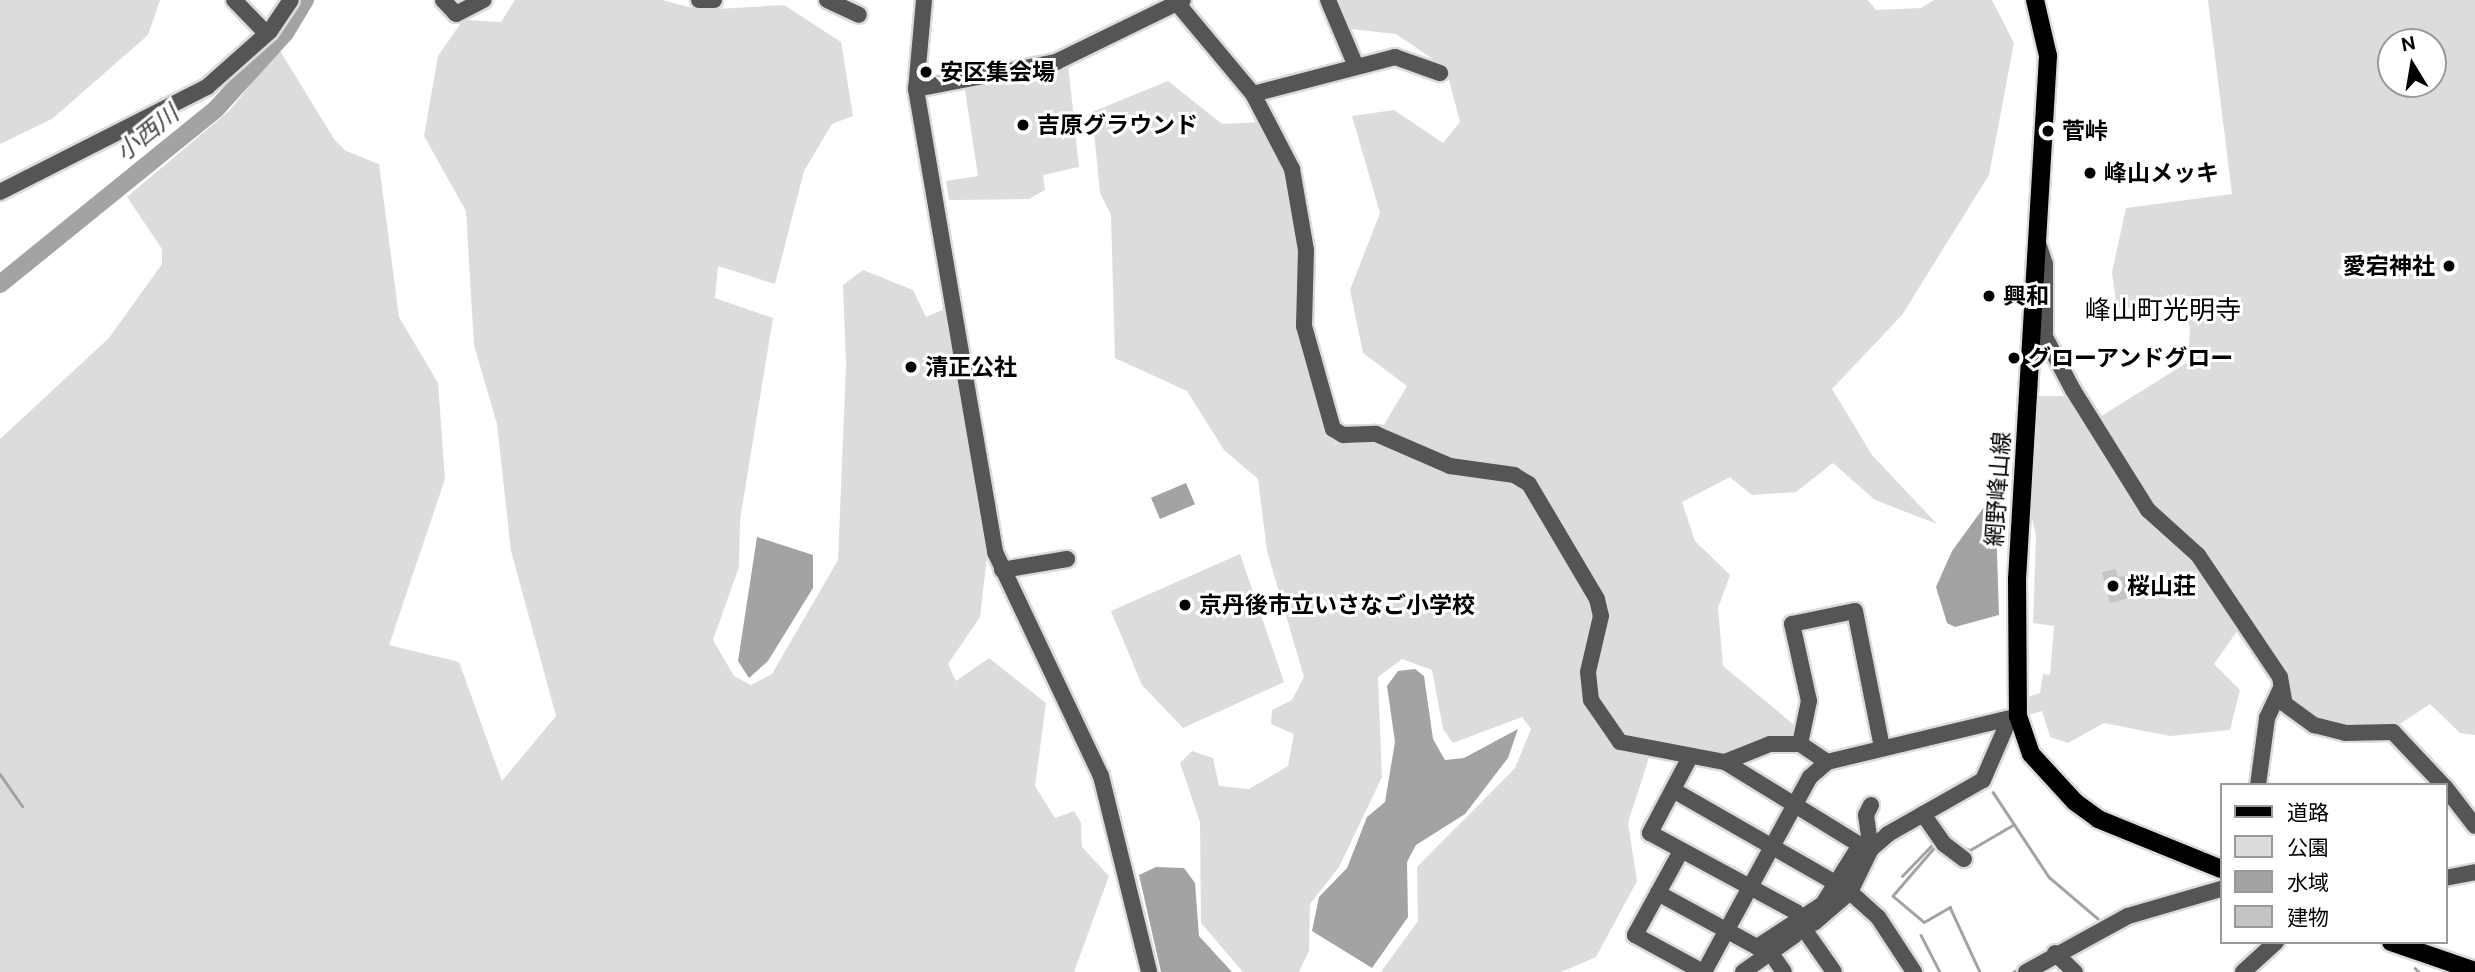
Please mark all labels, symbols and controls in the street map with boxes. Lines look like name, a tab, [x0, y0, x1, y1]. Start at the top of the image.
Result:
north arrow	[2377, 28, 2447, 98]
text: N	[2399, 30, 2417, 57]
place label: 安区集会場	[940, 58, 1055, 86]
marker: 安区集会場	[918, 64, 934, 80]
water label: 小西川	[110, 99, 184, 167]
place label: 吉原グラウンド	[1037, 111, 1198, 139]
marker: 吉原グラウンド	[1015, 117, 1031, 133]
place label: 菅峠	[2062, 117, 2108, 145]
marker: 菅峠	[2040, 123, 2056, 139]
place label: 峰山メッキ	[2104, 159, 2219, 187]
marker: 峰山メッキ	[2082, 165, 2098, 181]
place label: 愛宕神社	[2343, 252, 2435, 280]
marker: 愛宕神社	[2441, 258, 2457, 274]
place label: 興和	[2003, 282, 2049, 310]
marker: 興和	[1981, 288, 1997, 304]
district label: 峰山町光明寺	[2085, 295, 2241, 327]
place label: グローアンドグロー	[2028, 344, 2235, 372]
marker: グローアンドグロー	[2006, 350, 2022, 366]
place label: 清正公社	[925, 353, 1017, 381]
marker: 清正公社	[903, 359, 919, 375]
street label: 網野峰山線	[1980, 431, 2016, 547]
place label: 桜山荘	[2127, 572, 2196, 600]
marker: 桜山荘	[2105, 578, 2121, 594]
place label: 京丹後市立いさなご小学校	[1199, 591, 1475, 619]
marker: 京丹後市立いさなご小学校	[1177, 597, 1193, 613]
legend	[2220, 783, 2447, 944]
text: 道路	[2287, 799, 2329, 827]
text: 公園	[2287, 834, 2329, 862]
text: 水域	[2287, 869, 2329, 897]
text: 建物	[2287, 904, 2329, 932]

